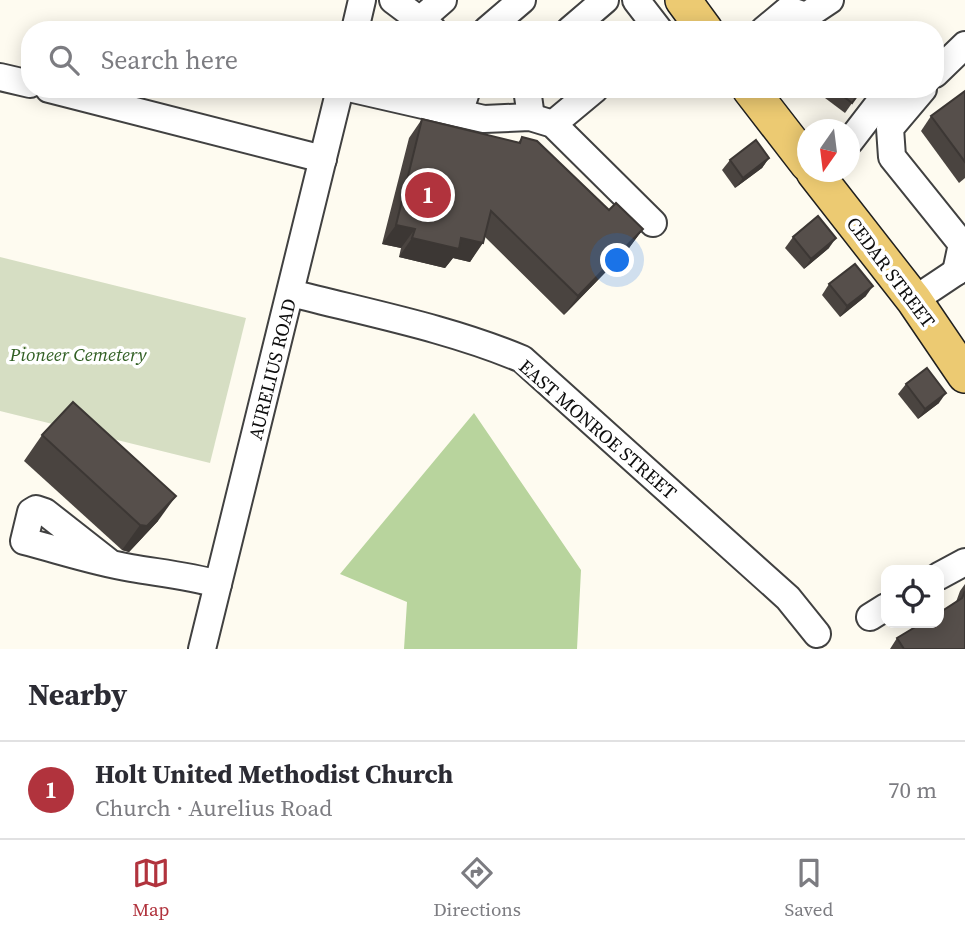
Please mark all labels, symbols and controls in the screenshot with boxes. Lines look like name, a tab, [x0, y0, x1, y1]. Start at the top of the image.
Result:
search box	[21, 21, 944, 98]
icon: search	[45, 41, 83, 79]
text: Search here	[101, 42, 238, 78]
north arrow	[797, 119, 860, 182]
pin: 1	[405, 169, 451, 221]
street label: CEDAR STREET	[841, 211, 942, 333]
your location	[600, 243, 634, 277]
street label: AURELIUS ROAD	[242, 296, 302, 442]
park label: Pioneer Cemetery	[8, 341, 147, 367]
street label: EAST MONROE STREET	[514, 353, 683, 505]
map controls	[881, 565, 944, 628]
button: locate	[881, 565, 944, 628]
text: Nearby	[28, 674, 127, 715]
text: Holt United Methodist Church	[95, 756, 453, 792]
text: 1	[45, 774, 57, 806]
text: 70 m	[888, 774, 937, 806]
text: Church · Aurelius Road	[95, 792, 332, 824]
tab: Map	[132, 854, 170, 922]
tab: Directions	[433, 854, 521, 922]
tab: Saved	[785, 854, 833, 922]

